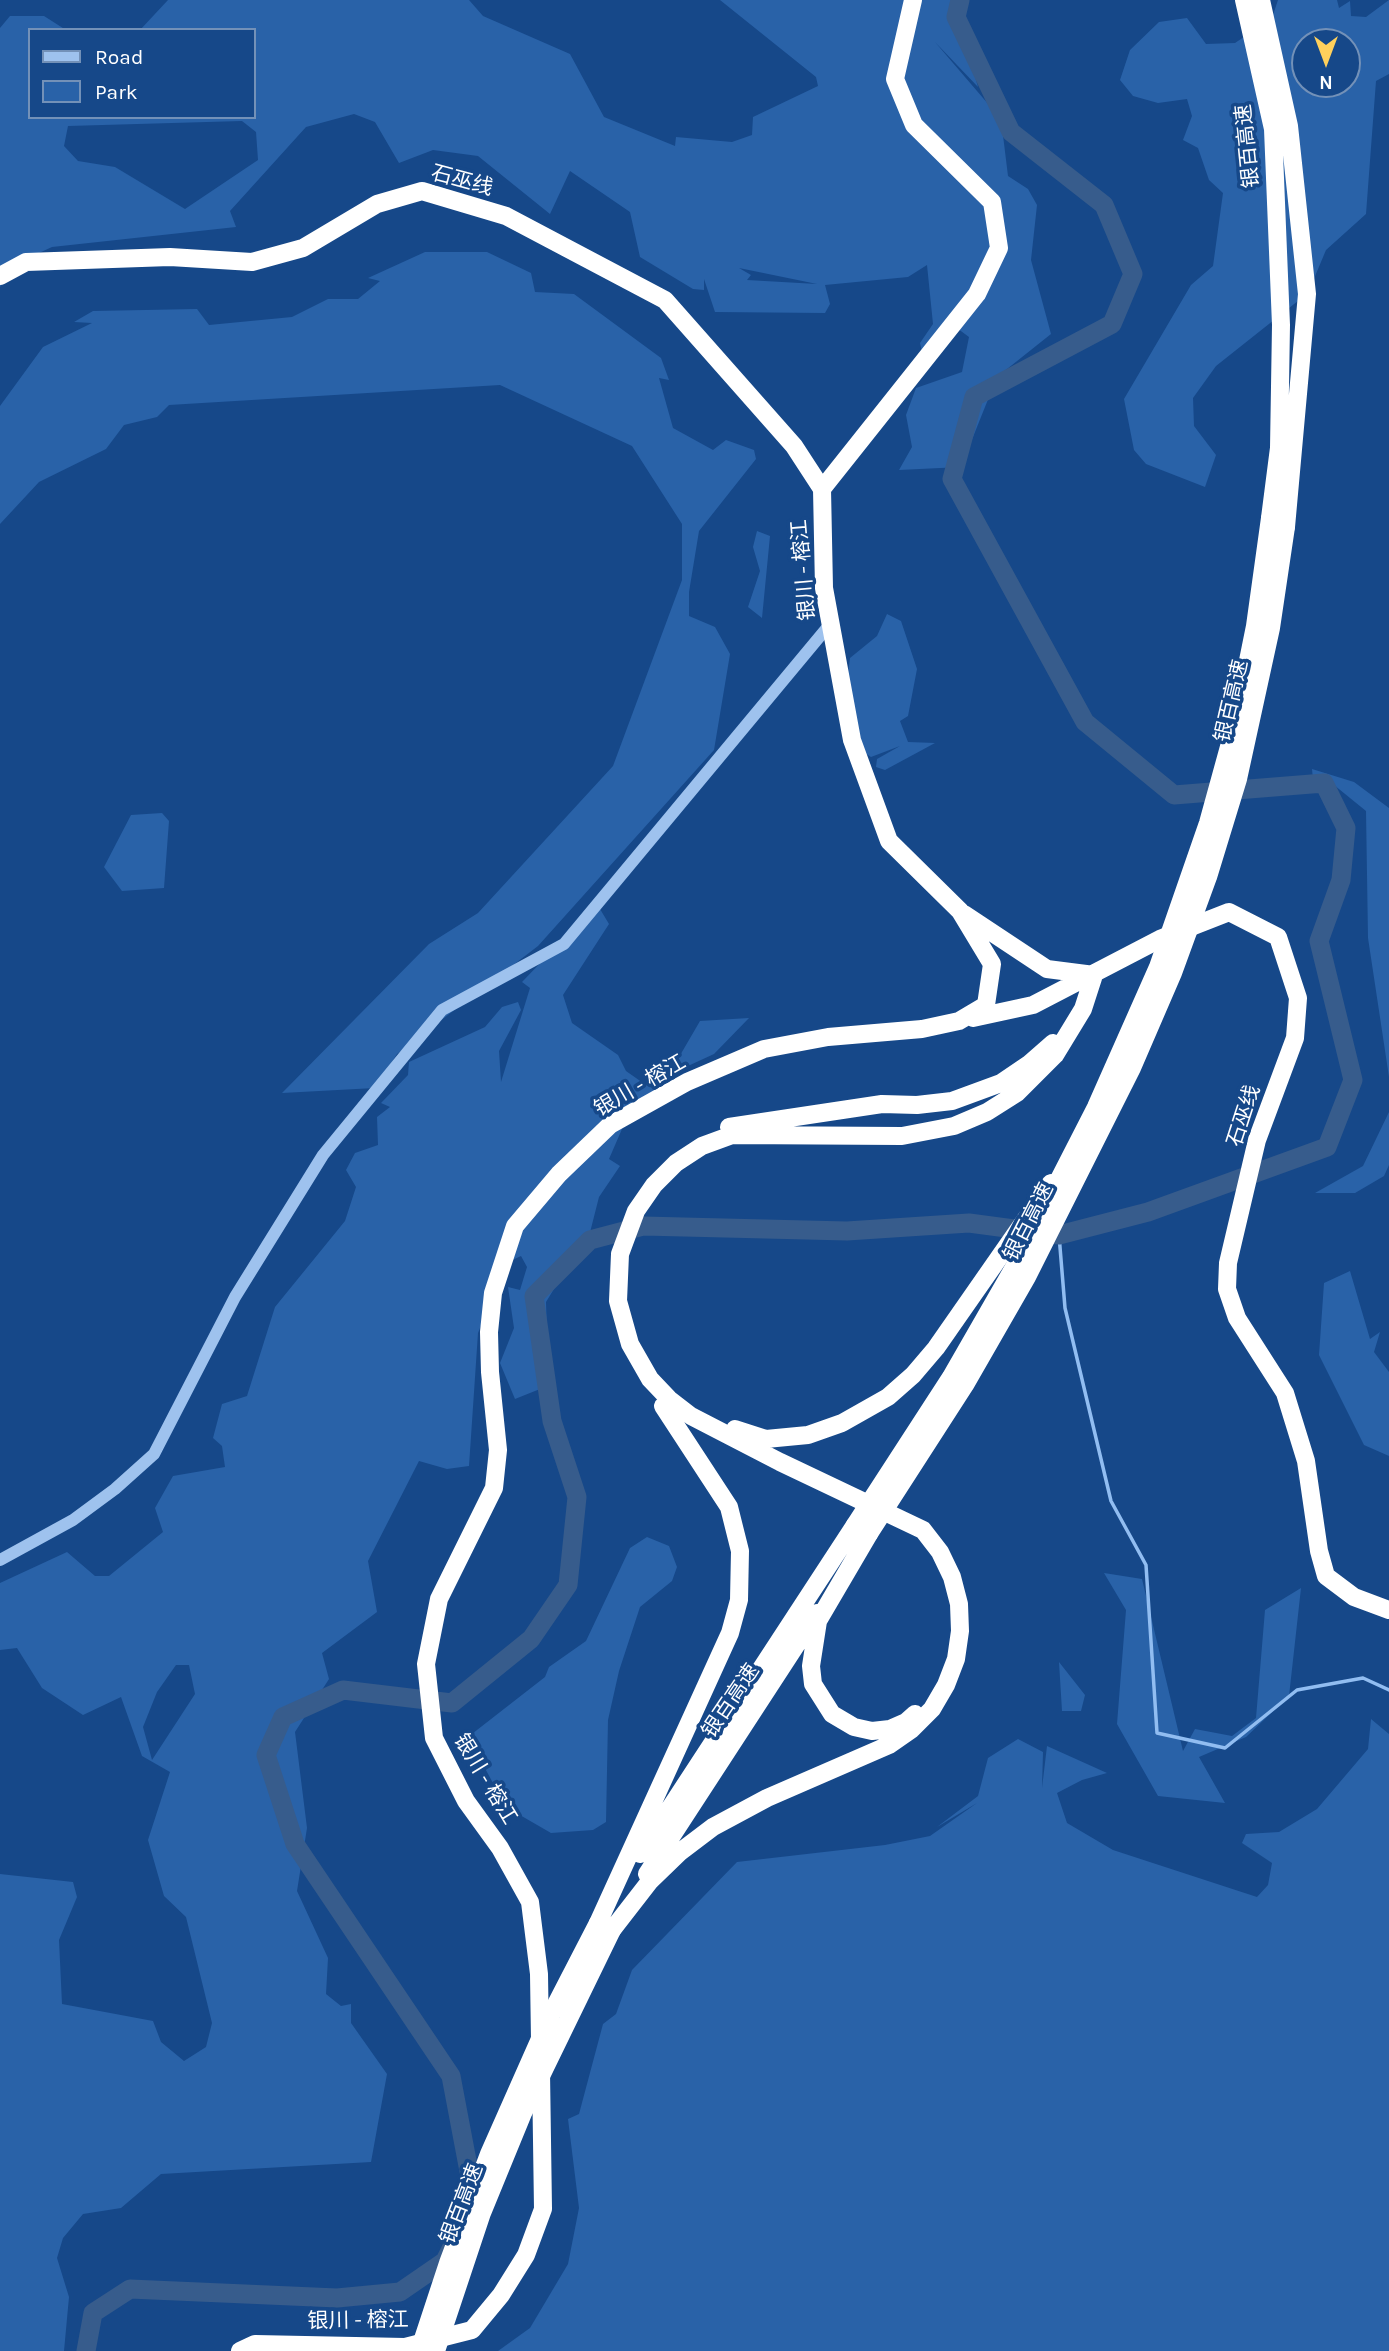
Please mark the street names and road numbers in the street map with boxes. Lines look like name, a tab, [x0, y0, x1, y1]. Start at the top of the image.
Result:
street label: 银百高速	[1231, 103, 1265, 189]
street label: 石巫线	[428, 161, 496, 201]
street label: 银川 - 榕江	[787, 518, 821, 622]
street label: 银百高速	[1210, 657, 1254, 745]
street label: 银川 - 榕江	[590, 1050, 690, 1122]
street label: 石巫线	[1222, 1082, 1266, 1150]
street label: 银百高速	[999, 1179, 1059, 1265]
street label: 银百高速	[697, 1659, 765, 1743]
street label: 银川 - 榕江	[448, 1729, 522, 1829]
street label: 银百高速	[435, 2160, 489, 2248]
street label: 银川 - 榕江	[307, 2308, 409, 2334]

